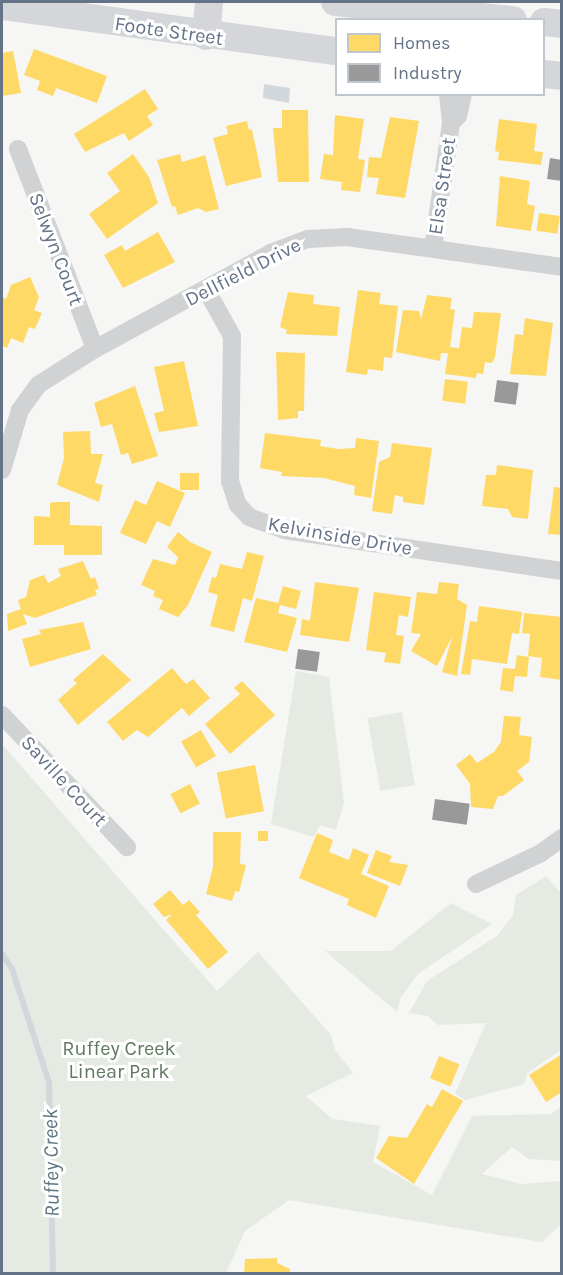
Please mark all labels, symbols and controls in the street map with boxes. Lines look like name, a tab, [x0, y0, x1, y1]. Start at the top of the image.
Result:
street label: Foote Street	[113, 12, 225, 50]
legend	[335, 18, 545, 96]
text: Homes	[393, 32, 450, 54]
text: Industry	[393, 62, 462, 84]
street label: Elsa Street	[423, 136, 461, 236]
street label: Selwyn Court	[24, 189, 88, 309]
street label: Dellfield Drive	[181, 233, 305, 311]
street label: Kelvinside Drive	[266, 511, 414, 561]
street label: Saville Court	[16, 731, 112, 831]
park label: Ruffey Creek Linear Park	[62, 1036, 176, 1083]
water label: Ruffey Creek	[37, 1109, 65, 1217]

